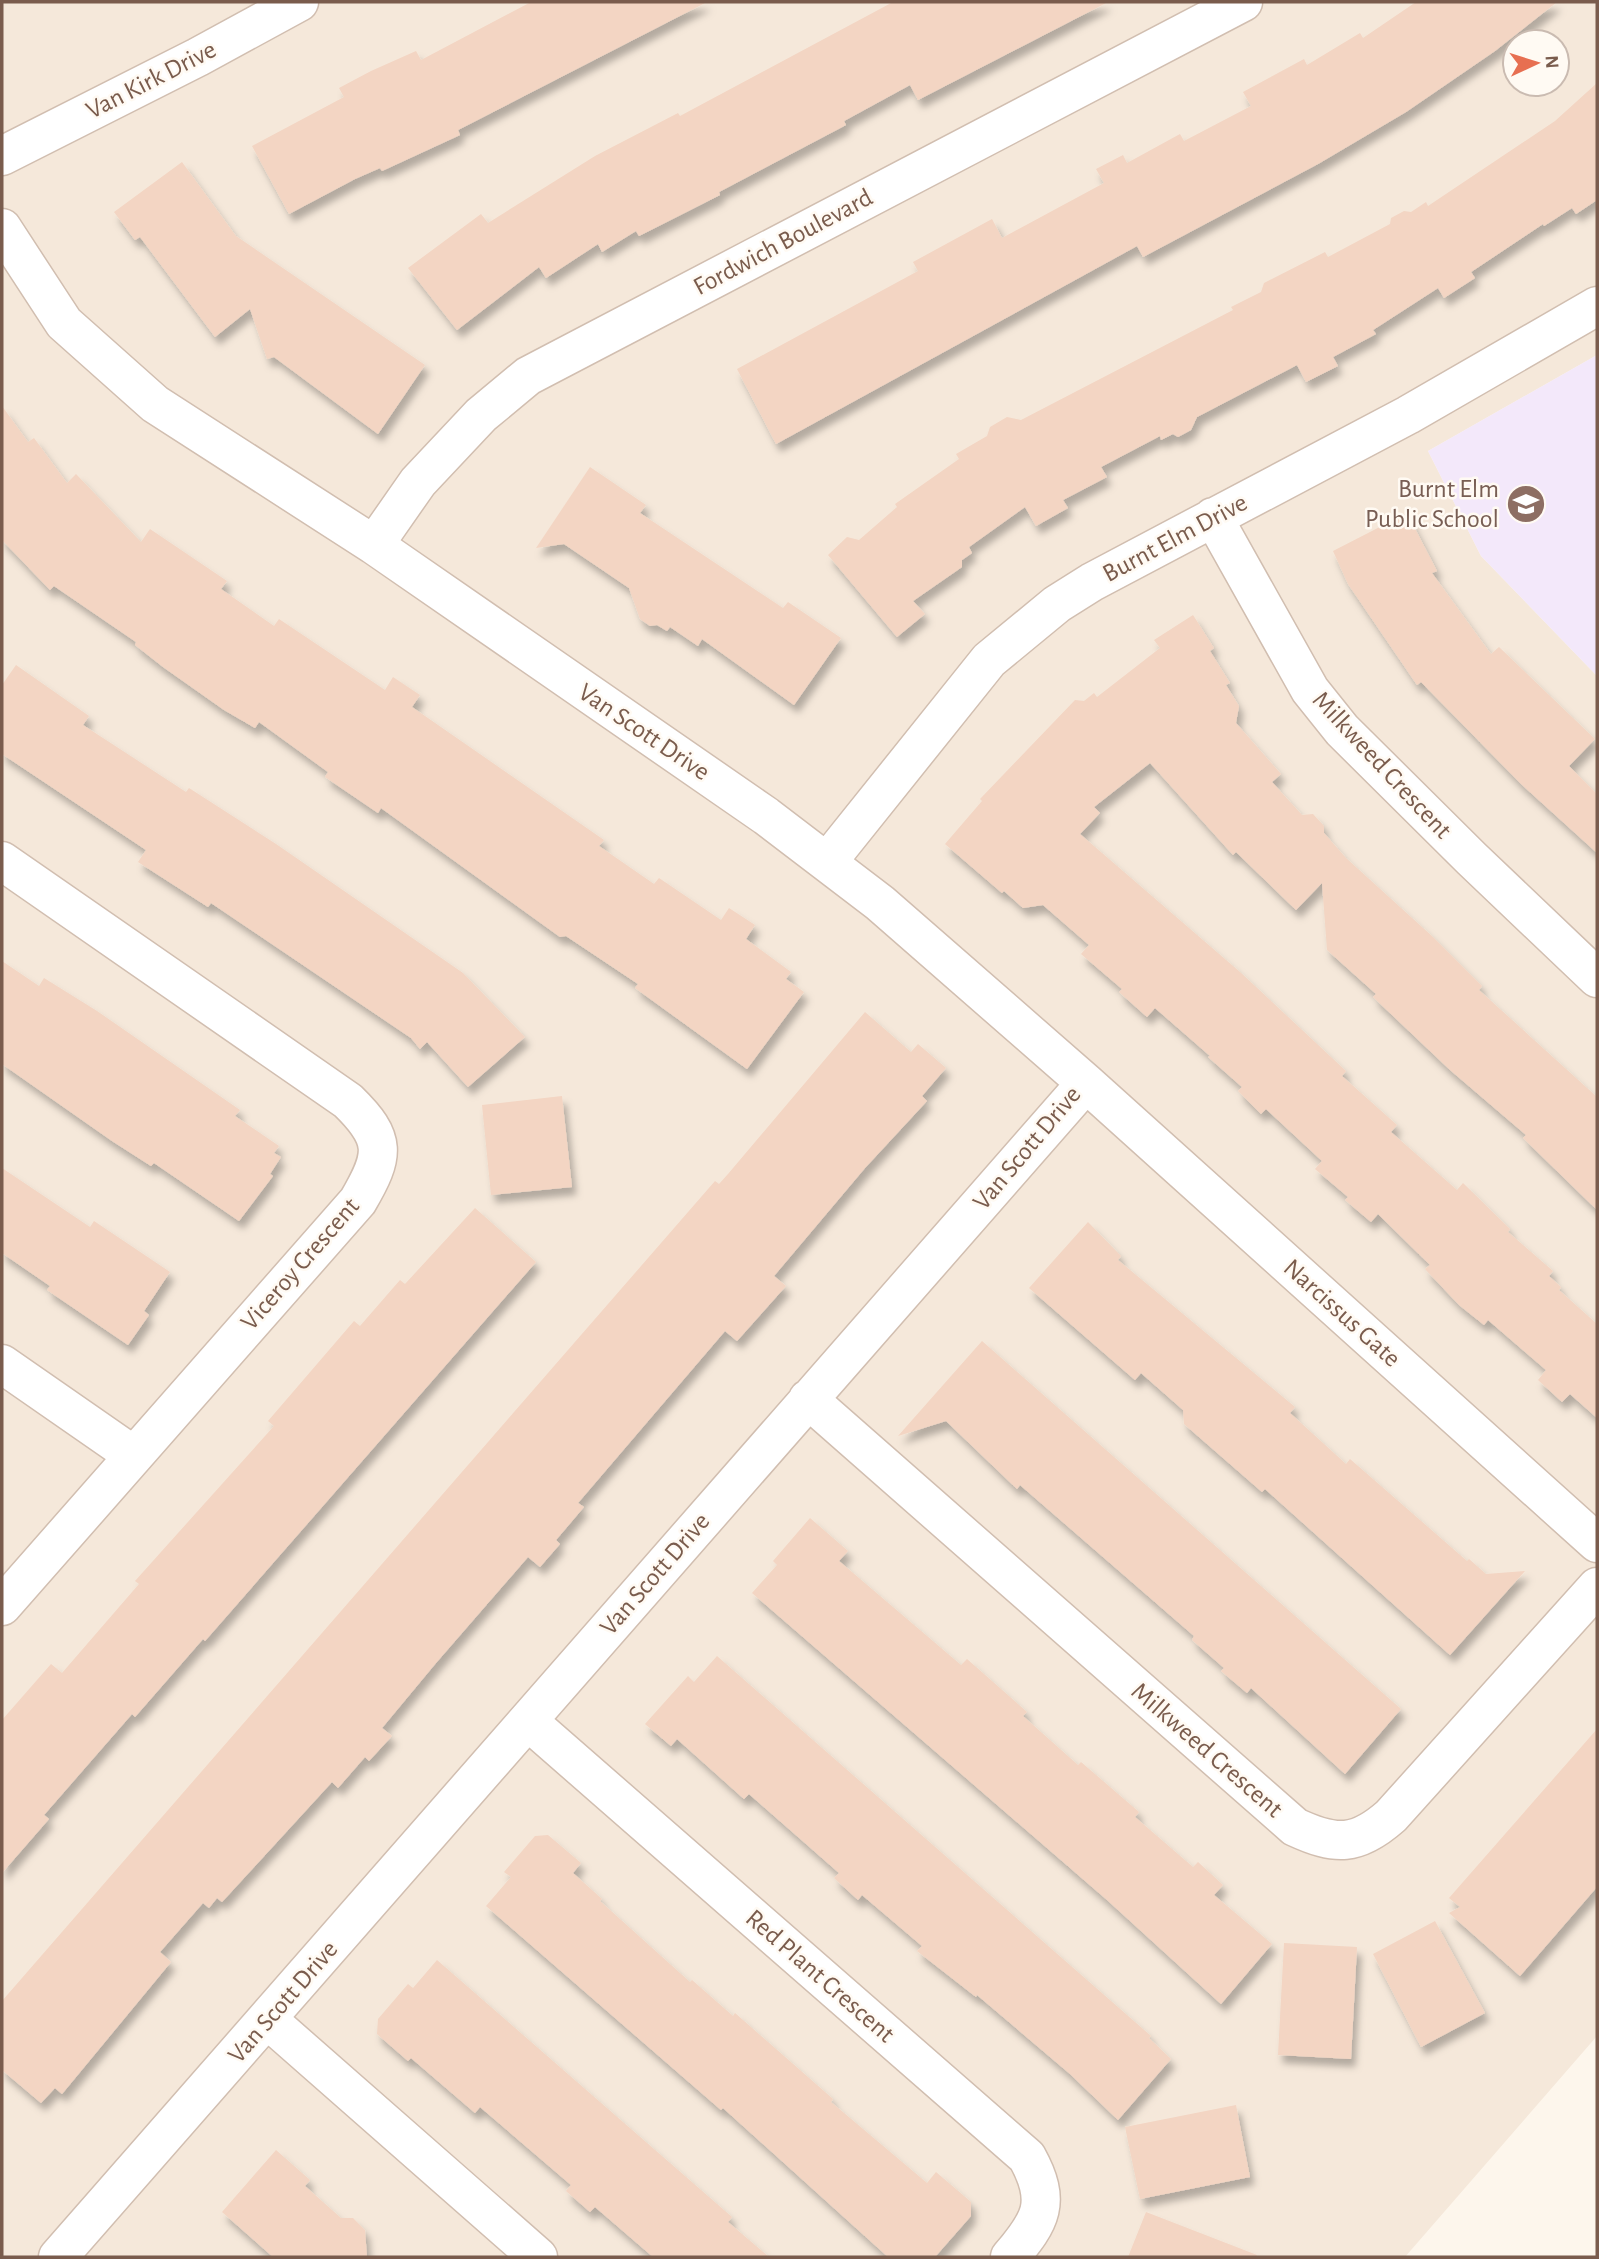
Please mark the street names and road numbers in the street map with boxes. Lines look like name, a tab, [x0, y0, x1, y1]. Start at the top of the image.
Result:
street label: Van Kirk Drive	[82, 36, 220, 124]
street label: Fordwich Boulevard	[689, 184, 877, 300]
street label: Burnt Elm Drive	[1098, 489, 1252, 587]
street label: Van Scott Drive	[574, 679, 714, 785]
street label: Milkweed Crescent	[1307, 686, 1457, 844]
street label: Van Scott Drive	[968, 1081, 1086, 1215]
street label: Viceroy Crescent	[236, 1193, 364, 1335]
street label: Narcissus Gate	[1279, 1254, 1405, 1372]
street label: Van Scott Drive	[595, 1508, 715, 1640]
street label: Milkweed Crescent	[1127, 1678, 1287, 1822]
street label: Red Plant Crescent	[741, 1905, 899, 2047]
street label: Van Scott Drive	[223, 1936, 343, 2068]

